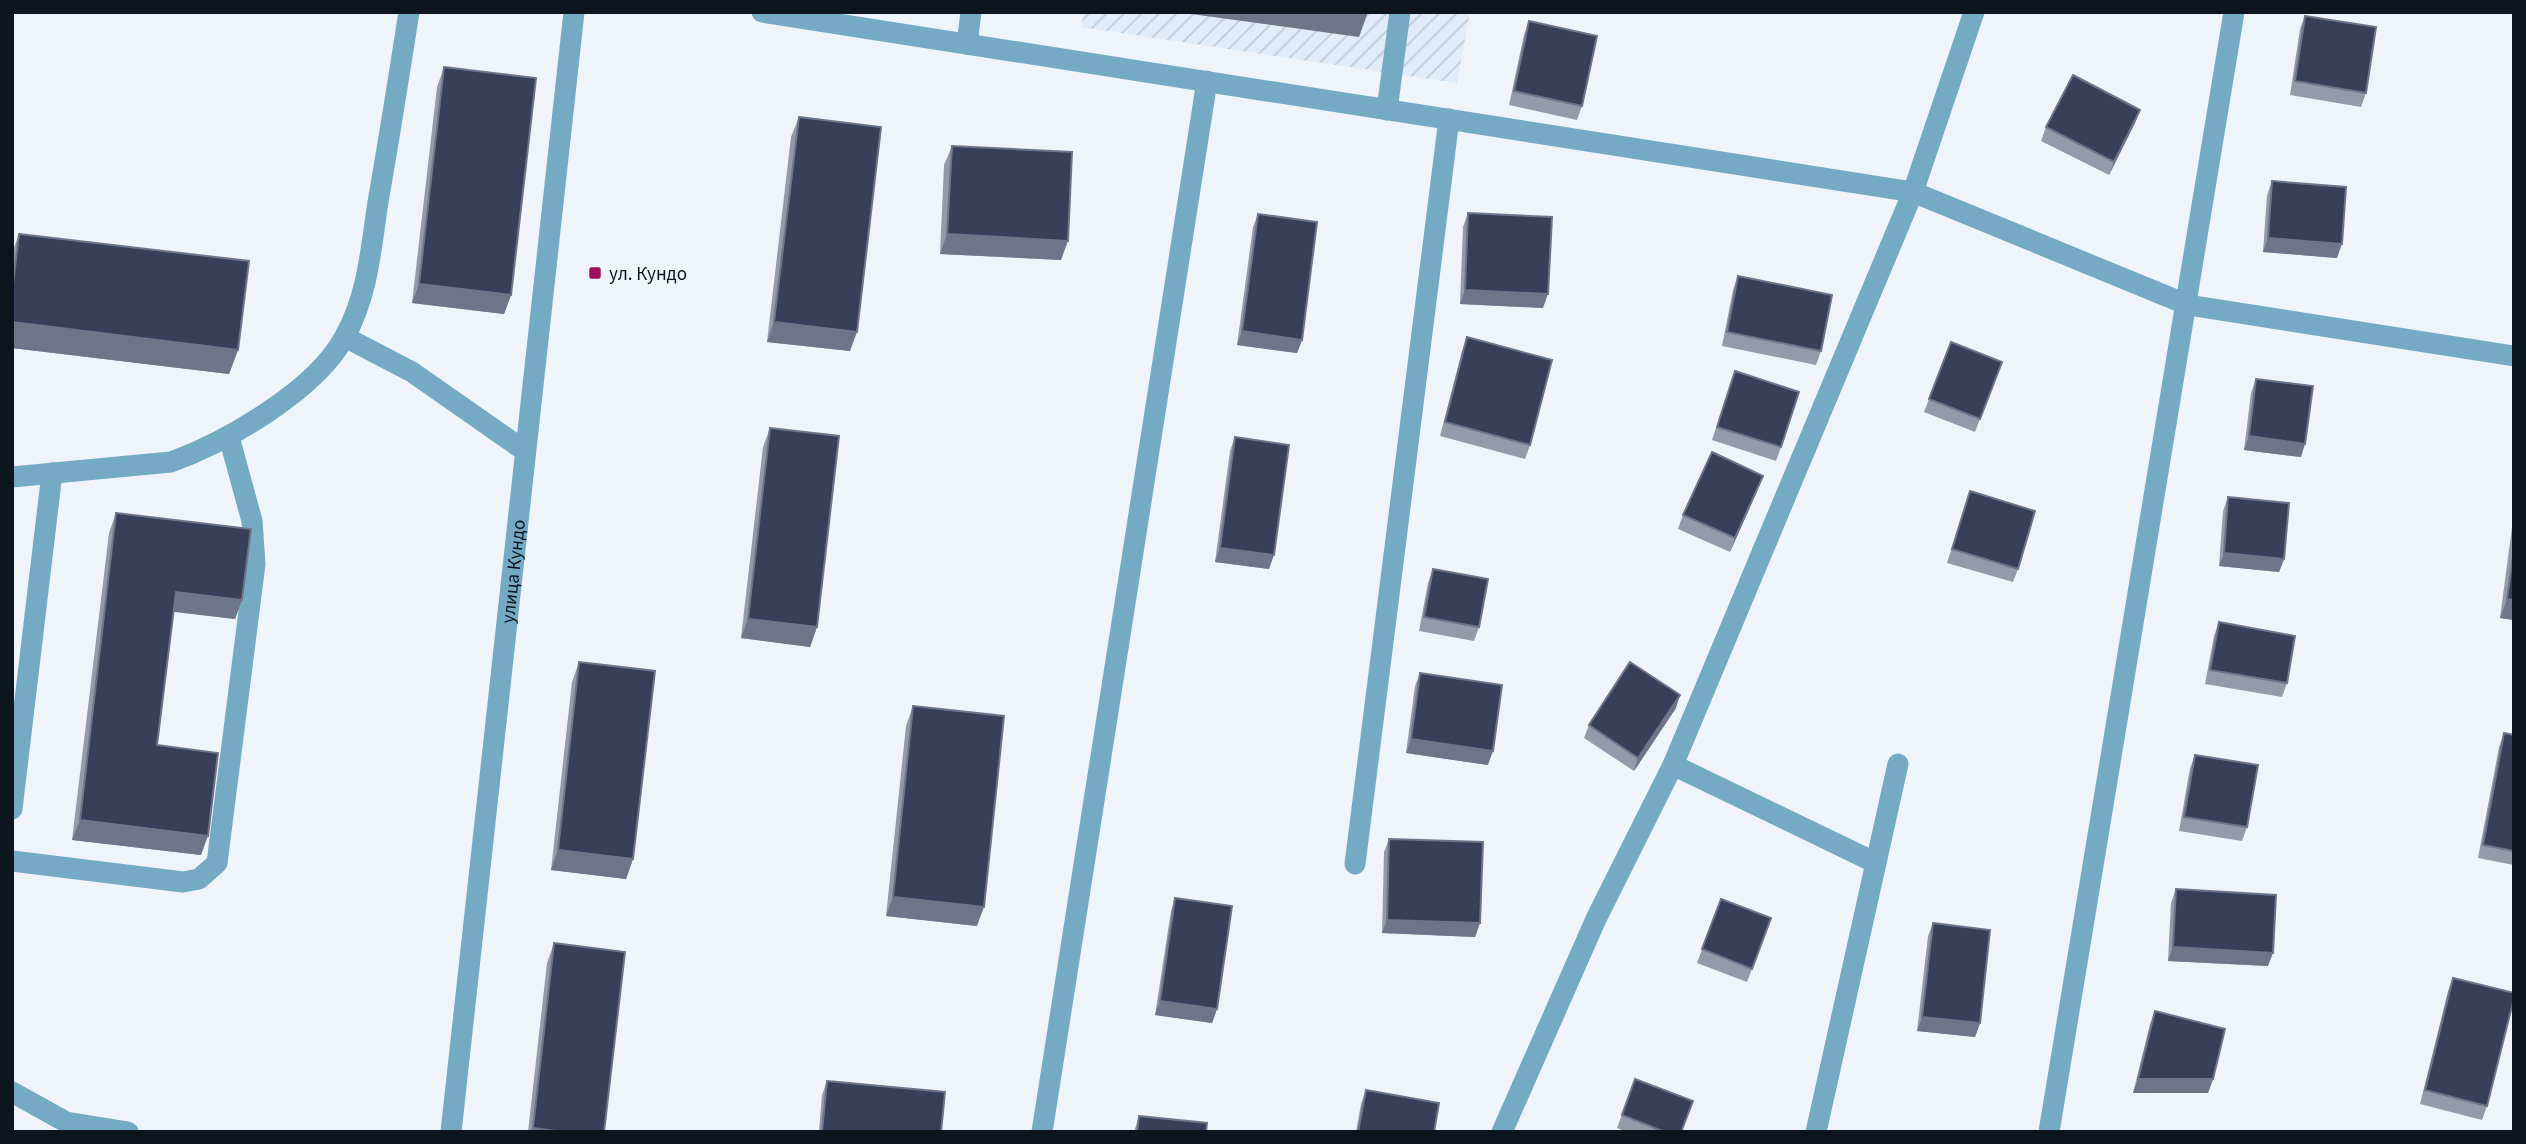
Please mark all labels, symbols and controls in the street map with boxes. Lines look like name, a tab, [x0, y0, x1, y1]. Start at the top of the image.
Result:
place label: ул. Кундо	[609, 261, 687, 288]
marker: ул. Кундо	[587, 265, 603, 281]
street label: улица Кундо	[495, 518, 533, 625]

